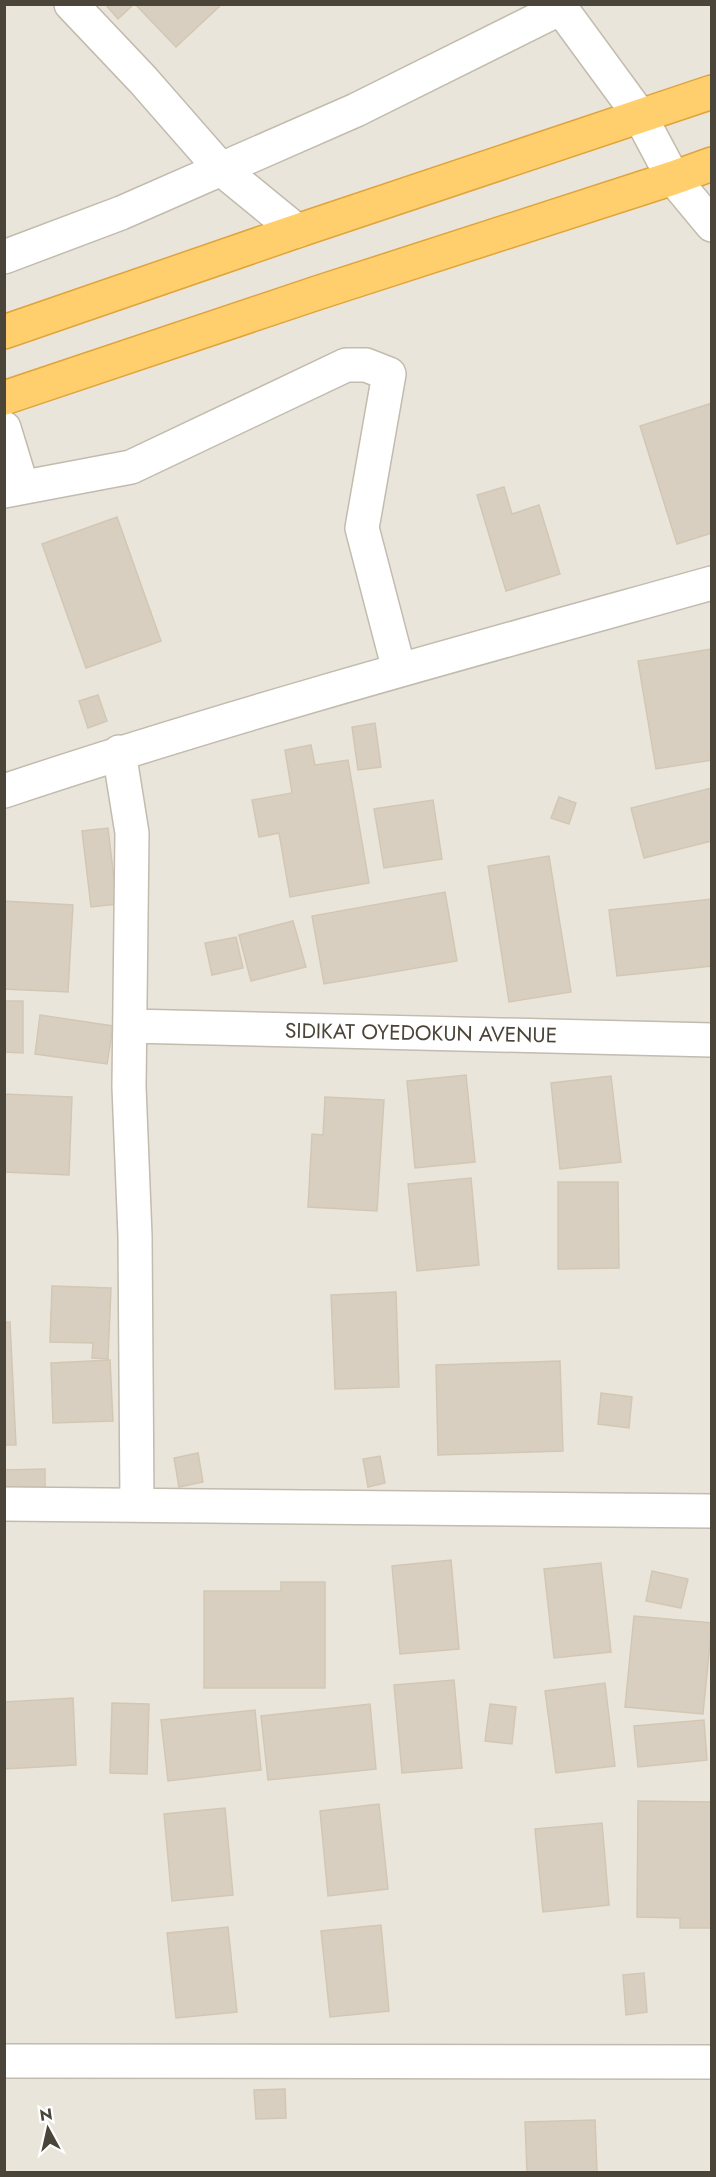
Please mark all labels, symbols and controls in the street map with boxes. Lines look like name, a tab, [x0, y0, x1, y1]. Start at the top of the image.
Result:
street label: SIDIKAT OYEDOKUN AVENUE	[285, 1016, 557, 1050]
north arrow	[18, 2099, 78, 2159]
text: N	[38, 2102, 54, 2127]

